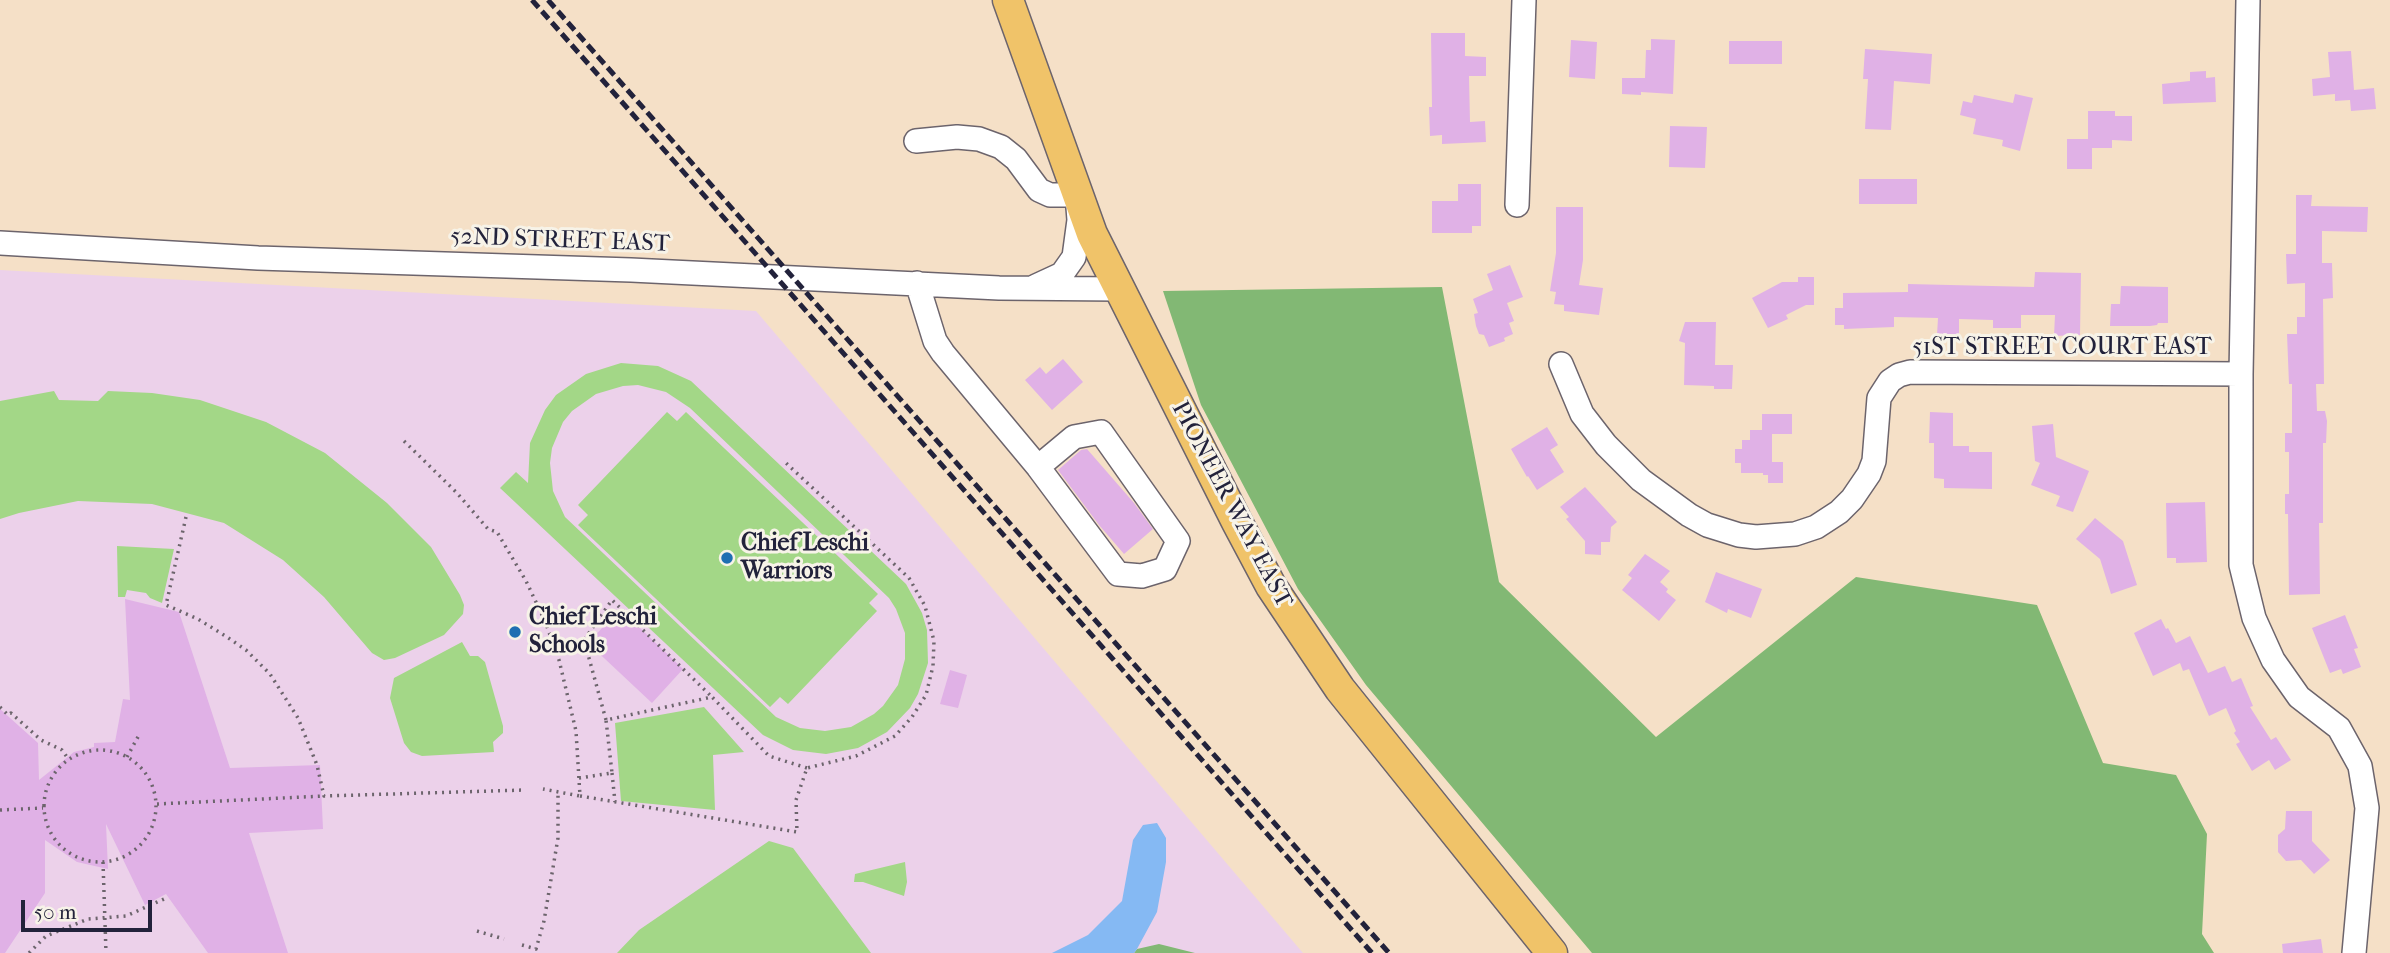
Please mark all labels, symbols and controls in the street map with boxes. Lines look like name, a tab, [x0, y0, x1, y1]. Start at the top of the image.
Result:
street label: 52ND STREET EAST	[450, 223, 670, 259]
street label: 51ST STREET COURT EAST	[1912, 334, 2212, 362]
street label: PIONEER WAY EAST	[1164, 397, 1298, 613]
place label: Chief Leschi Warriors	[741, 530, 869, 586]
marker: Chief Leschi Warriors	[719, 550, 735, 566]
place label: Chief Leschi Schools	[529, 604, 657, 660]
marker: Chief Leschi Schools	[507, 624, 523, 640]
scale bar	[24, 886, 156, 930]
text: 50 m	[34, 900, 77, 924]

